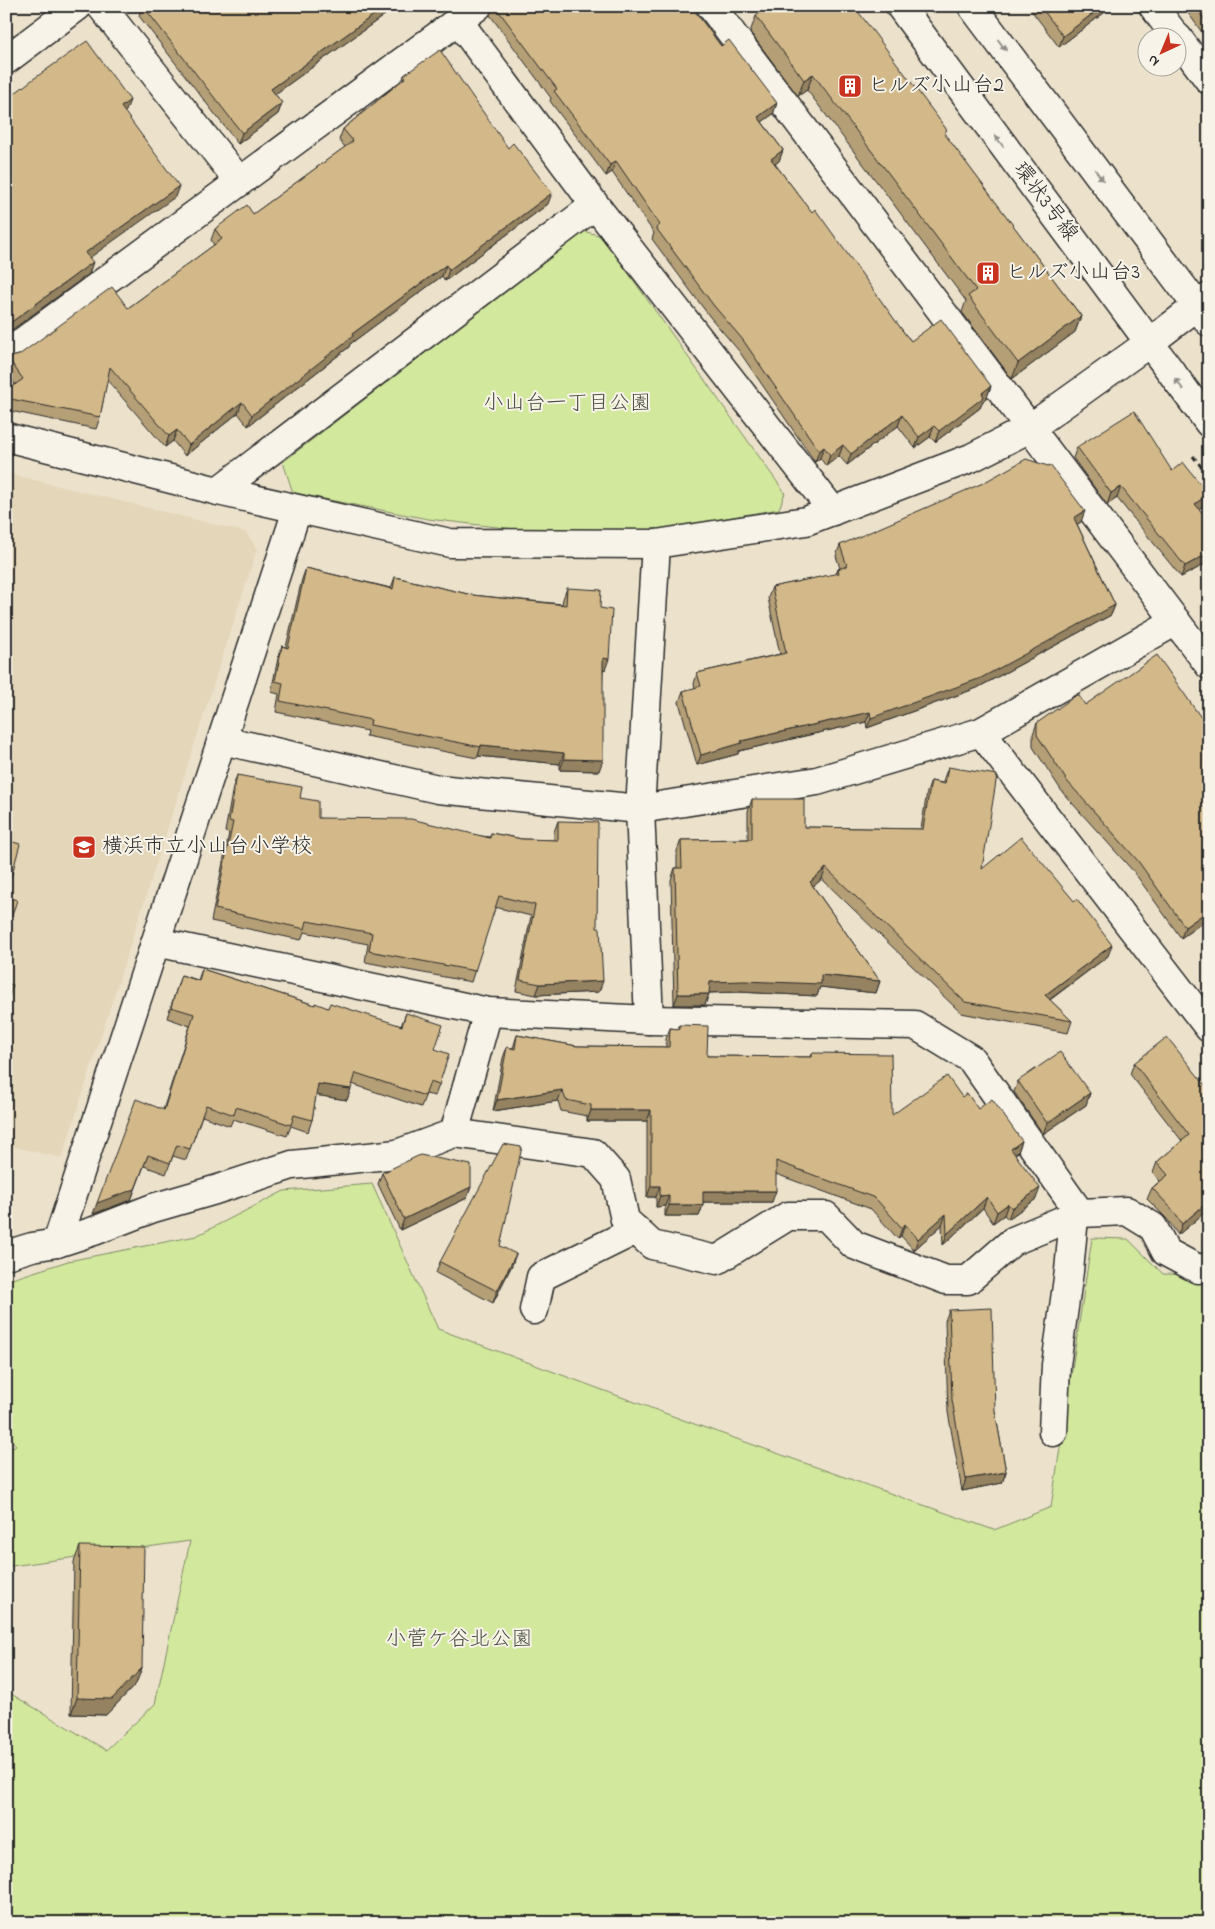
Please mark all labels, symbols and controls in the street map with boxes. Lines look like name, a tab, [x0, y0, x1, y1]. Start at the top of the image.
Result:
north arrow	[1138, 28, 1188, 78]
one-way arrow	[996, 38, 1007, 51]
text: N	[1143, 49, 1165, 71]
place label: ヒルズ小山台2	[868, 71, 1004, 101]
building icon: ヒルズ小山台2	[837, 73, 863, 99]
one-way arrow	[994, 135, 1005, 148]
street label: 環状3号線	[1005, 156, 1085, 248]
one-way arrow	[1094, 168, 1104, 182]
place label: ヒルズ小山台3	[1006, 258, 1140, 288]
building icon: ヒルズ小山台3	[975, 260, 1001, 286]
one-way arrow	[1174, 378, 1185, 391]
park label: 小山台一丁目公園	[483, 389, 651, 419]
place label: 横浜市立小山台小学校	[102, 832, 312, 862]
school or university icon: 横浜市立小山台小学校	[71, 834, 97, 860]
park label: 小菅ケ谷北公園	[386, 1625, 533, 1655]

